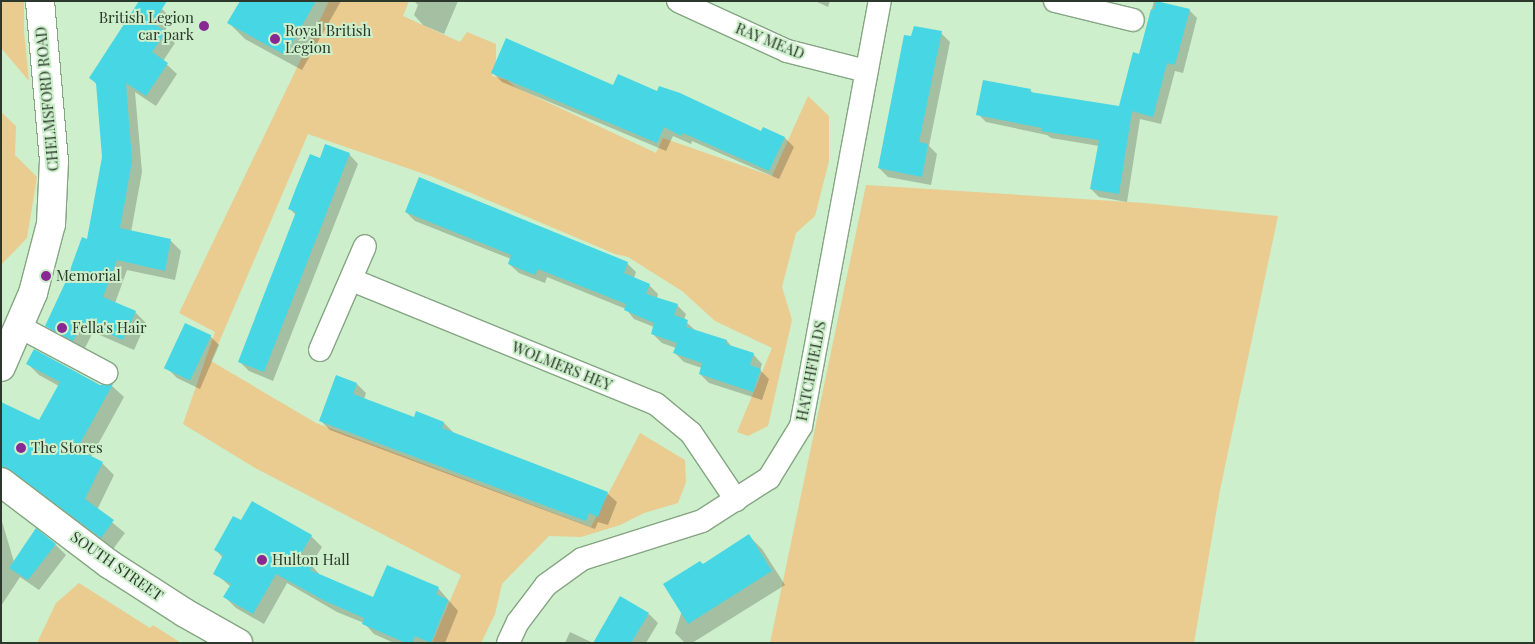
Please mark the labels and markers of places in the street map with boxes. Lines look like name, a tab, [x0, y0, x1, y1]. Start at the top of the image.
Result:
place label: British Legion car park	[99, 8, 194, 43]
marker: British Legion car park	[198, 20, 210, 32]
place label: Royal British Legion	[285, 21, 371, 56]
marker: Royal British Legion	[269, 33, 281, 45]
place label: Memorial	[56, 267, 121, 285]
marker: Memorial	[40, 270, 52, 282]
place label: Fella's Hair	[72, 319, 147, 337]
marker: Fella's Hair	[56, 322, 68, 334]
place label: The Stores	[31, 439, 103, 457]
marker: The Stores	[15, 442, 27, 454]
place label: Hulton Hall	[272, 551, 350, 569]
marker: Hulton Hall	[256, 554, 268, 566]

